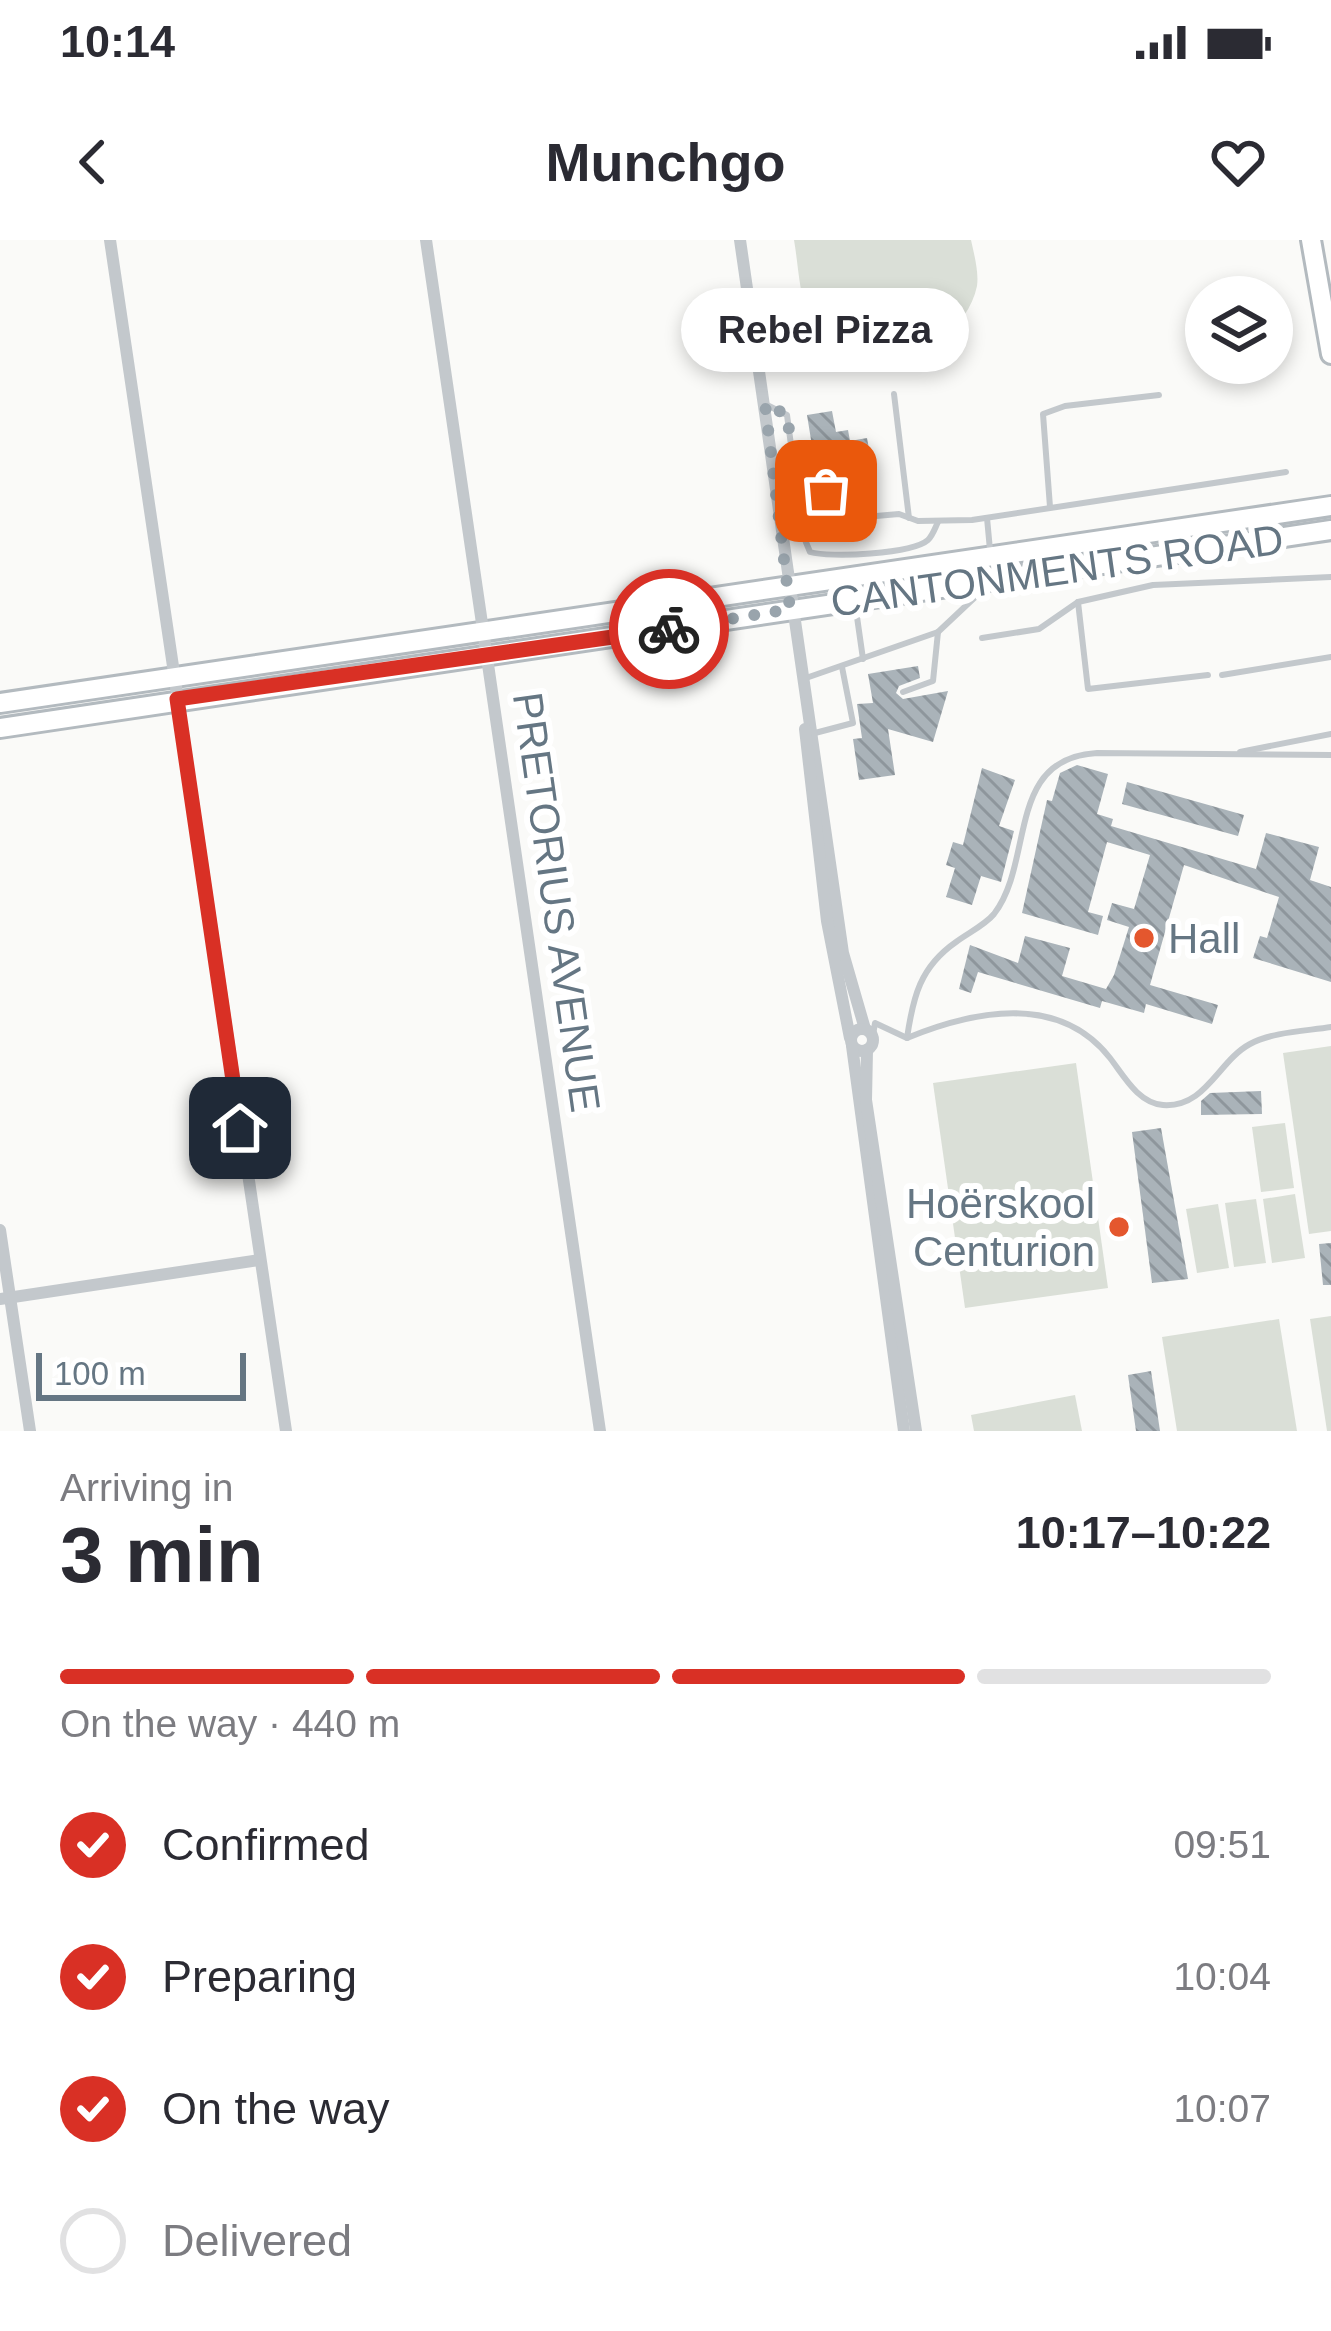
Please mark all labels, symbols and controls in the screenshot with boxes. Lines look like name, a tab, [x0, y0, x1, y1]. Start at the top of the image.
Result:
text: 10:14	[60, 16, 175, 67]
icon: back	[60, 129, 126, 195]
icon: heart	[1205, 129, 1271, 195]
text: Munchgo	[546, 132, 785, 192]
map controls	[1185, 276, 1293, 384]
button: layers	[1185, 276, 1293, 384]
callout: Rebel Pizza	[682, 287, 970, 371]
text: Rebel Pizza	[718, 308, 932, 351]
pin	[775, 440, 877, 542]
icon: bag	[793, 458, 859, 524]
street label: CANTONMENTS ROAD	[828, 515, 1286, 626]
courier	[609, 569, 729, 689]
icon: bike	[636, 596, 702, 662]
street label: PRETORIUS AVENUE	[504, 689, 609, 1115]
place label: Hall	[1168, 915, 1240, 962]
marker: Hall	[1131, 925, 1157, 951]
pin	[189, 1077, 291, 1179]
icon: home	[207, 1095, 273, 1161]
place label: Hoërskool Centurion	[906, 1180, 1095, 1275]
marker: Hoërskool Centurion	[1106, 1214, 1132, 1240]
scale bar	[36, 1347, 246, 1400]
text: 100 m	[54, 1355, 146, 1392]
text: Arriving in	[60, 1466, 233, 1509]
text: 10:17–10:22	[1016, 1507, 1271, 1558]
text: 3 min	[60, 1511, 264, 1599]
text: On the way · 440 m	[60, 1702, 400, 1745]
icon: check	[60, 1812, 126, 1878]
text: Confirmed	[162, 1819, 370, 1870]
text: 09:51	[1173, 1823, 1271, 1866]
icon: check	[60, 1944, 126, 2010]
text: Preparing	[162, 1951, 357, 2002]
text: 10:04	[1173, 1955, 1271, 1998]
icon: check	[60, 2076, 126, 2142]
text: On the way	[162, 2083, 390, 2134]
text: 10:07	[1173, 2087, 1271, 2130]
text: Delivered	[162, 2215, 352, 2266]

